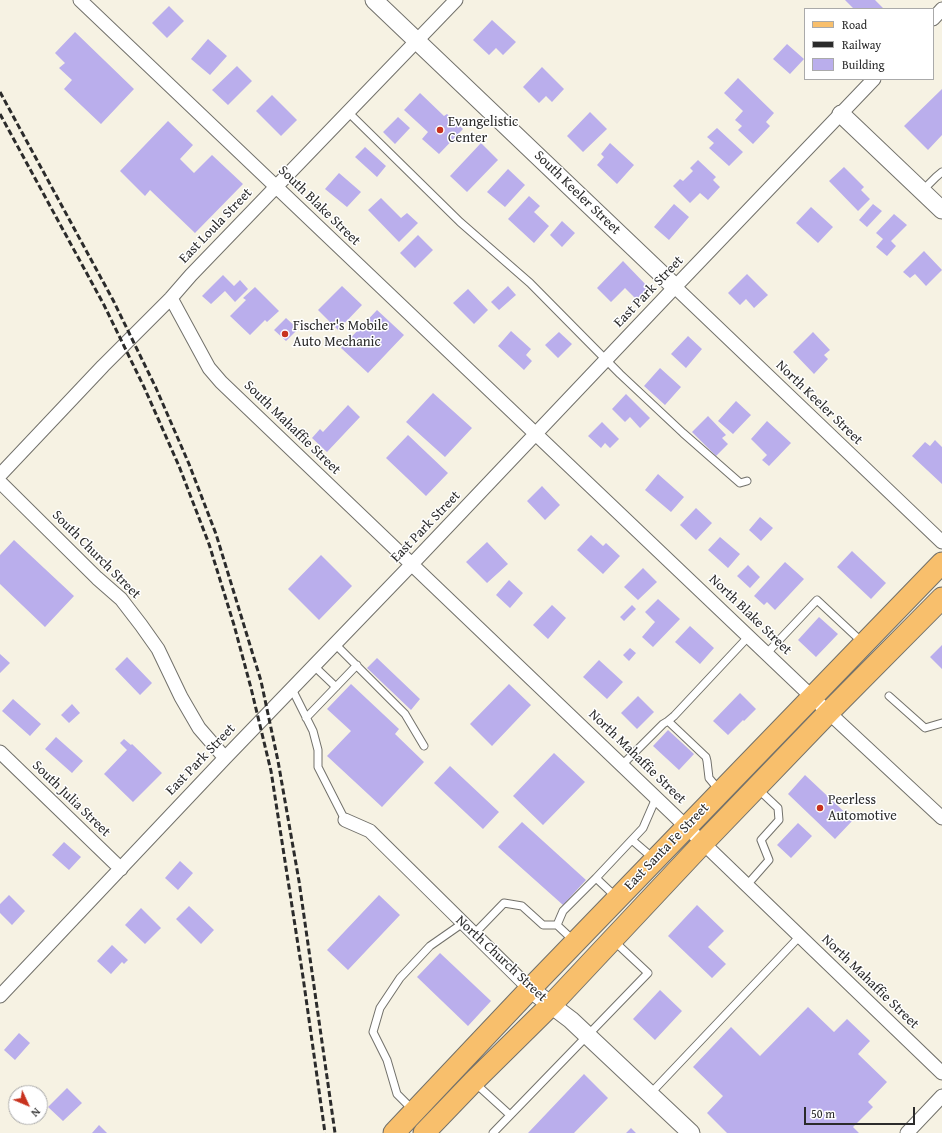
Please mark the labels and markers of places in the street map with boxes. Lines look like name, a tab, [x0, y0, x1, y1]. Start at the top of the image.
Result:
place label: Evangelistic Center	[448, 114, 518, 146]
marker: Evangelistic Center	[435, 125, 445, 135]
place label: Fischer's Mobile Auto Mechanic	[293, 318, 388, 350]
marker: Fischer's Mobile Auto Mechanic	[280, 329, 290, 339]
place label: Peerless Automotive	[828, 792, 897, 824]
marker: Peerless Automotive	[815, 803, 825, 813]

